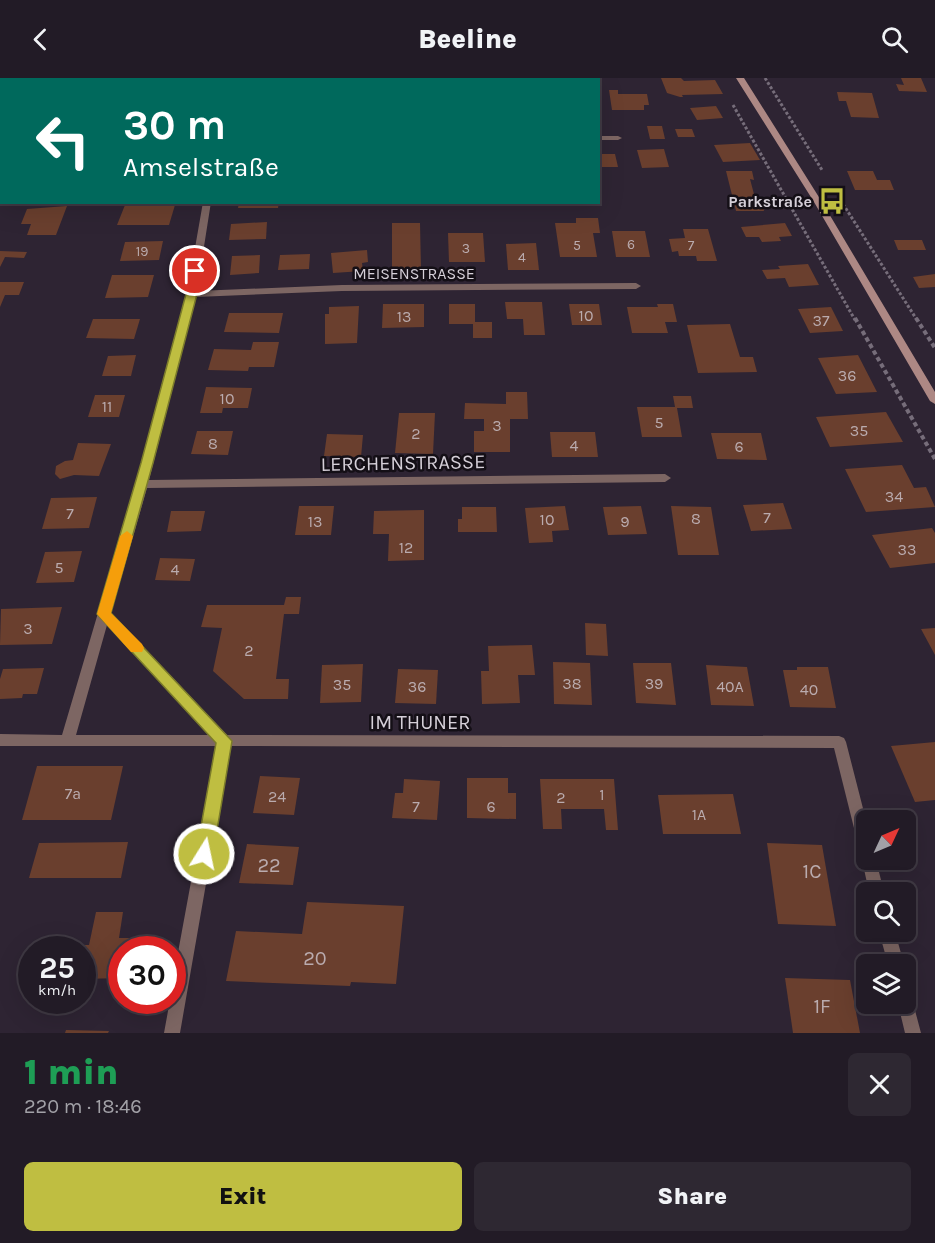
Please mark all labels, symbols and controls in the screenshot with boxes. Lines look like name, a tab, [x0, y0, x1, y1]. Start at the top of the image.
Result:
icon: back	[24, 23, 57, 56]
text: Beeline	[418, 23, 517, 55]
icon: search	[878, 23, 911, 56]
text: 30 m	[123, 100, 226, 150]
icon: left	[24, 102, 102, 180]
text: Amselstraße	[123, 151, 279, 183]
bus stop icon: Parkstraße	[817, 186, 847, 216]
place label: Parkstraße	[728, 192, 812, 211]
house number: 6	[627, 236, 635, 253]
house number: 5	[573, 237, 581, 254]
house number: 7	[688, 237, 695, 254]
house number: 3	[462, 240, 470, 257]
house number: 19	[136, 243, 148, 260]
pin	[169, 245, 220, 296]
house number: 4	[518, 249, 526, 266]
icon: arrive	[178, 254, 211, 287]
street label: MEISENSTRASSE	[353, 264, 475, 283]
house number: 10	[579, 306, 593, 325]
house number: 13	[397, 307, 411, 326]
house number: 37	[813, 311, 830, 330]
house number: 36	[838, 366, 856, 385]
house number: 10	[220, 389, 234, 408]
house number: 11	[102, 397, 112, 416]
house number: 5	[654, 413, 664, 432]
house number: 3	[492, 416, 502, 435]
house number: 35	[850, 421, 868, 440]
house number: 2	[411, 424, 421, 443]
house number: 8	[208, 434, 218, 453]
house number: 4	[570, 436, 579, 455]
house number: 6	[734, 437, 744, 456]
street label: LERCHENSTRASSE	[320, 450, 486, 476]
house number: 34	[885, 487, 903, 506]
house number: 7	[66, 504, 74, 523]
house number: 7	[763, 508, 771, 527]
house number: 8	[691, 509, 701, 528]
house number: 10	[540, 510, 554, 529]
house number: 13	[308, 512, 322, 531]
house number: 9	[620, 512, 630, 531]
house number: 12	[399, 538, 413, 557]
house number: 33	[898, 540, 916, 559]
house number: 5	[54, 558, 64, 577]
house number: 4	[171, 560, 180, 579]
house number: 3	[23, 619, 33, 638]
house number: 2	[244, 641, 254, 660]
house number: 38	[562, 674, 582, 693]
house number: 39	[645, 674, 663, 693]
house number: 35	[333, 675, 351, 694]
house number: 36	[408, 677, 426, 696]
house number: 40A	[716, 677, 744, 696]
house number: 40	[800, 680, 818, 699]
street label: IM THUNER	[370, 711, 470, 734]
house number: 7a	[65, 784, 81, 803]
house number: 1	[599, 785, 605, 804]
house number: 24	[268, 787, 286, 806]
house number: 2	[556, 788, 566, 807]
house number: 7	[412, 797, 420, 816]
house number: 6	[486, 797, 496, 816]
house number: 1A	[692, 805, 706, 824]
north arrow	[856, 810, 916, 870]
map controls	[856, 810, 916, 1014]
position arrow	[172, 822, 236, 886]
house number: 22	[257, 854, 281, 877]
house number: 1C	[803, 860, 821, 883]
button: search	[856, 882, 916, 942]
speed limit sign: 30	[108, 936, 186, 1014]
house number: 20	[303, 947, 327, 970]
text: 25	[39, 950, 75, 986]
button: layers	[856, 954, 916, 1014]
text: km/h	[38, 981, 76, 999]
house number: 1F	[813, 995, 831, 1018]
text: 1 min	[24, 1051, 118, 1093]
button: close	[848, 1053, 911, 1116]
text: 220 m · 18:46	[24, 1095, 142, 1118]
button: Exit	[24, 1162, 462, 1231]
button: Share	[474, 1162, 911, 1231]

